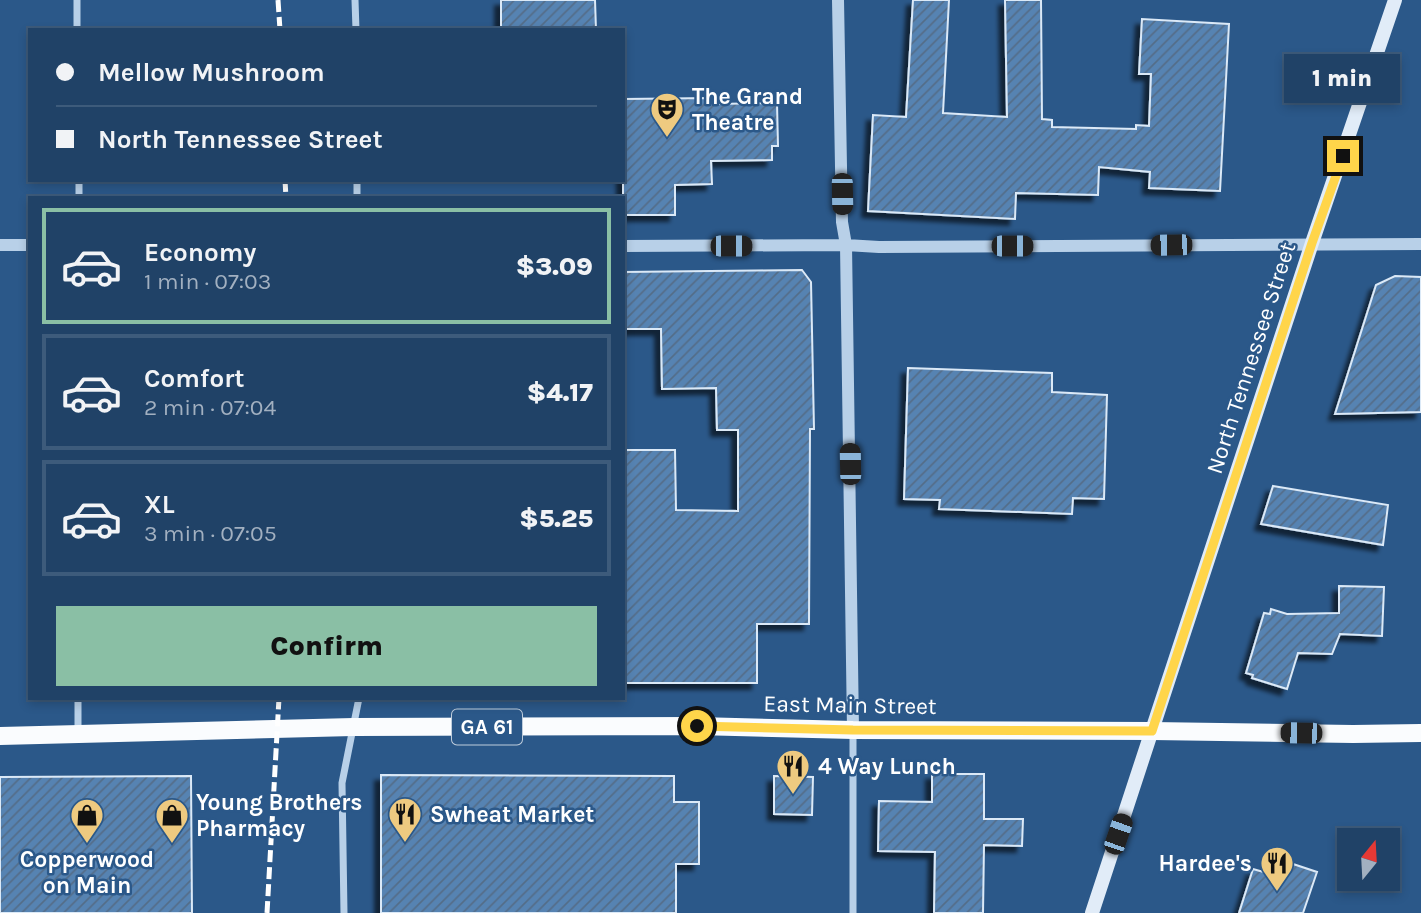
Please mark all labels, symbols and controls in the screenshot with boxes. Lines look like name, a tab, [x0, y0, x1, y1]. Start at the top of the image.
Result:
callout: 1 min	[1285, 54, 1401, 104]
text: Mellow Mushroom	[98, 57, 325, 88]
text: 1 min	[1312, 65, 1372, 92]
place label: The Grand Theatre	[692, 83, 803, 136]
theatre icon: The Grand Theatre	[648, 90, 686, 139]
text: North Tennessee Street	[98, 124, 383, 155]
route end	[1327, 140, 1359, 172]
car	[832, 173, 853, 215]
car	[1150, 234, 1193, 256]
icon: car	[60, 235, 123, 298]
car	[711, 236, 753, 257]
car	[992, 236, 1034, 257]
text: Economy	[144, 237, 256, 268]
street label: North Tennessee Street	[1201, 238, 1301, 477]
text: $3.09	[516, 251, 593, 282]
text: 1 min · 07:03	[144, 268, 271, 295]
icon: car	[60, 361, 123, 424]
text: Comfort	[144, 363, 245, 394]
text: $4.17	[527, 377, 593, 408]
text: 2 min · 07:04	[144, 394, 276, 421]
car	[840, 443, 861, 485]
icon: car	[60, 487, 123, 550]
text: XL	[144, 489, 175, 520]
text: $5.25	[519, 503, 593, 534]
text: 3 min · 07:05	[144, 520, 277, 547]
button: Confirm	[56, 606, 597, 686]
street label: East Main Street	[763, 690, 937, 720]
road number: GA 61	[452, 710, 522, 744]
route start	[681, 710, 713, 742]
car	[1280, 722, 1323, 744]
restaurant icon: 4 Way Lunch	[774, 747, 812, 796]
place label: 4 Way Lunch	[818, 753, 956, 780]
place label: Young Brothers Pharmacy	[196, 789, 362, 842]
restaurant icon: Swheat Market	[386, 795, 424, 844]
shop icon: Copperwood on Main	[68, 796, 106, 845]
shop icon: Young Brothers Pharmacy	[153, 796, 191, 845]
place label: Swheat Market	[430, 801, 594, 828]
car	[1102, 811, 1135, 857]
north arrow	[1337, 828, 1400, 891]
map controls	[1337, 828, 1400, 891]
restaurant icon: Hardee's	[1258, 844, 1296, 893]
place label: Copperwood on Main	[20, 846, 154, 899]
place label: Hardee's	[1159, 850, 1252, 877]

